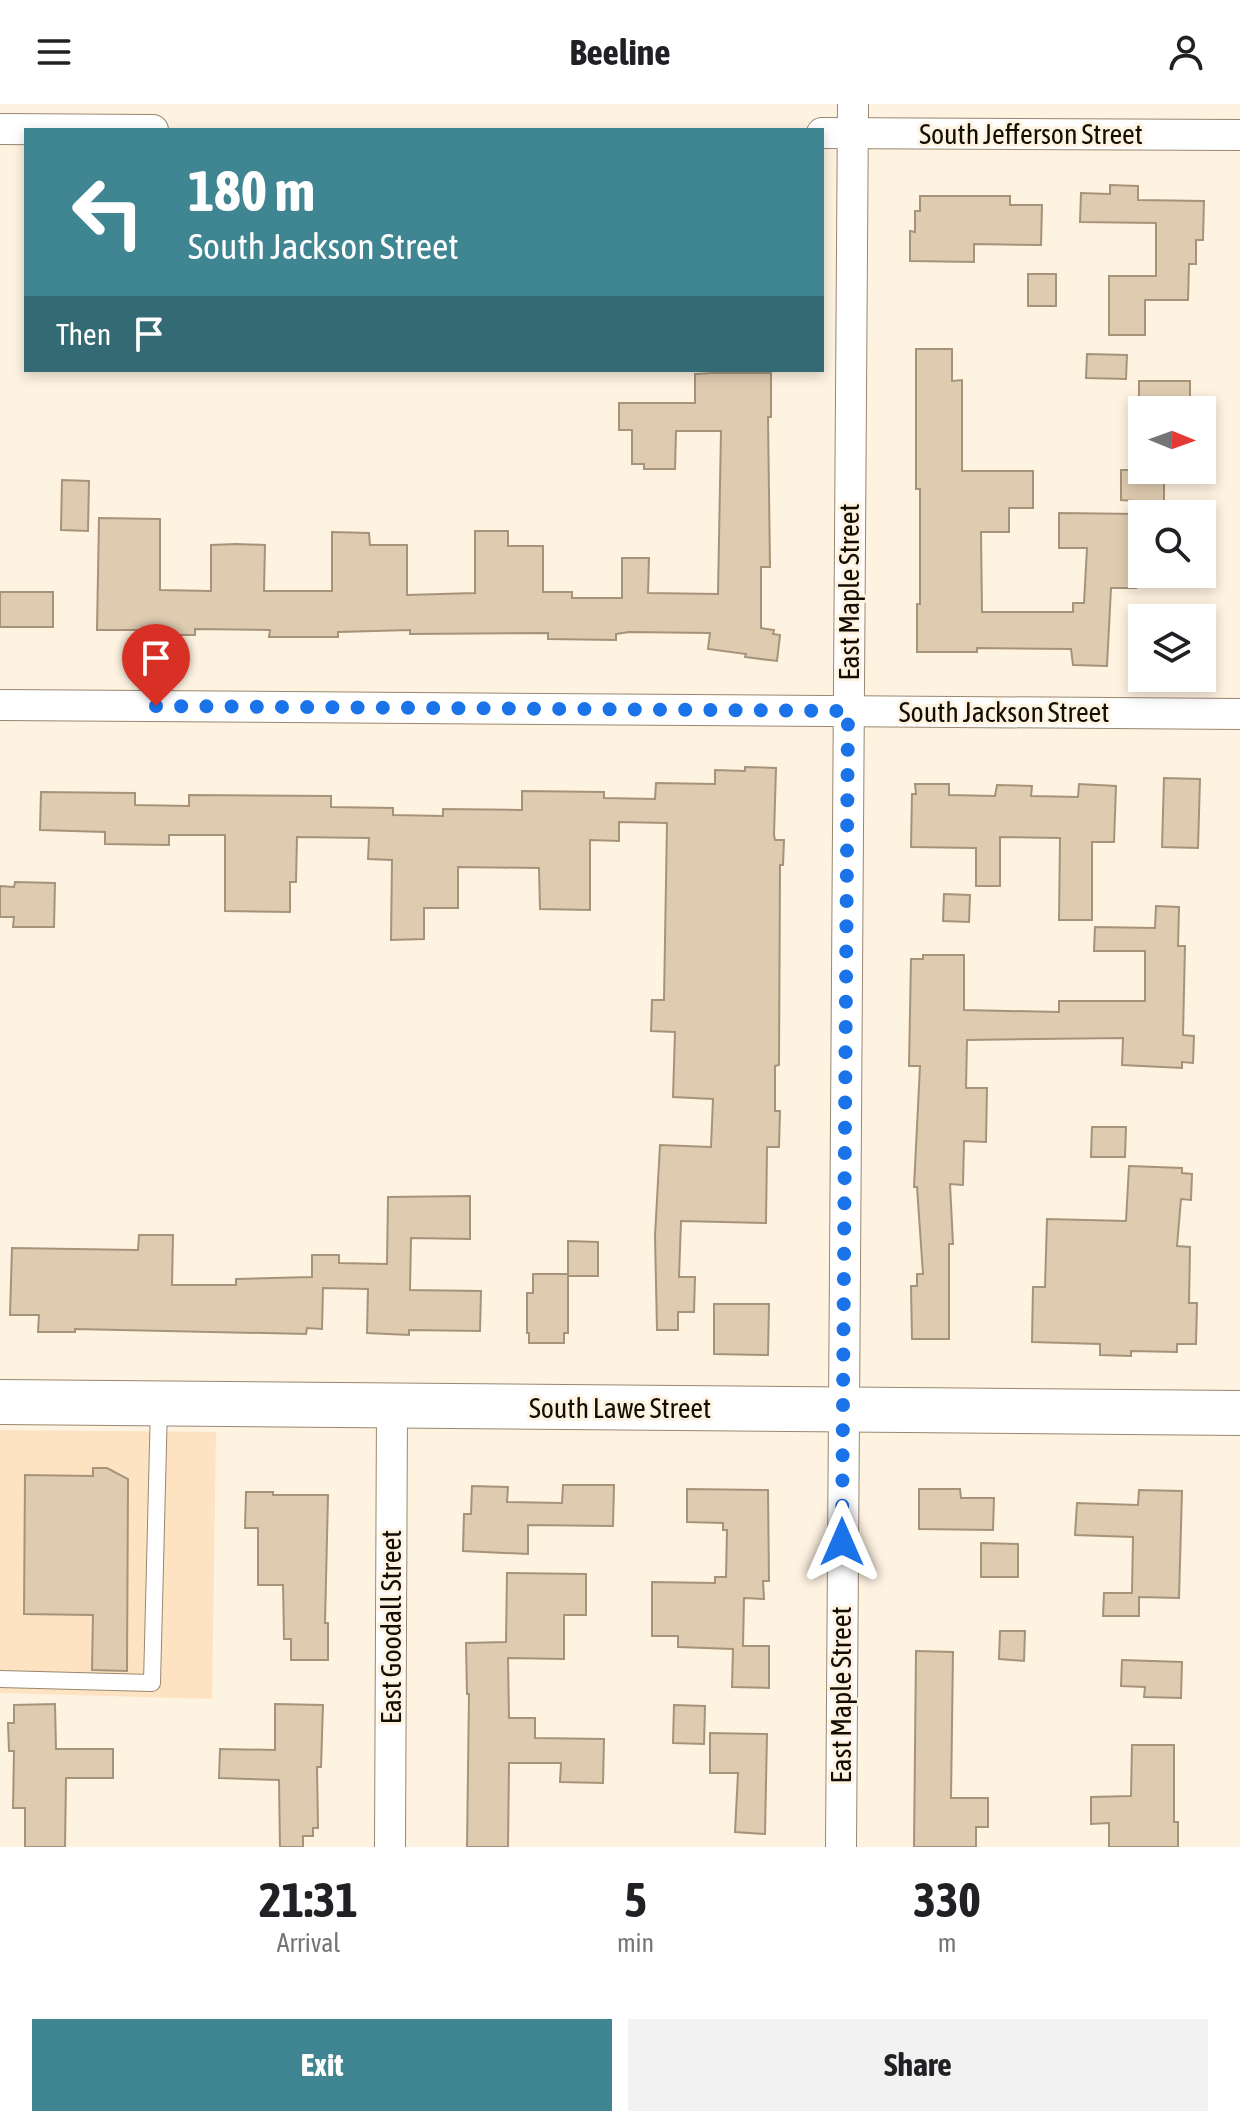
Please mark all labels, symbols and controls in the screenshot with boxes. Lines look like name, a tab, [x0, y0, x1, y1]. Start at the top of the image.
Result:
icon: menu	[32, 30, 76, 74]
icon: person	[1164, 30, 1208, 74]
text: Beeline	[569, 31, 671, 73]
street label: South Jefferson Street	[919, 118, 1143, 150]
text: 180 m	[188, 159, 315, 223]
icon: left	[56, 160, 160, 264]
text: South Jackson Street	[188, 225, 459, 267]
icon: arrive	[127, 312, 171, 356]
text: Then	[56, 317, 111, 351]
north arrow	[1128, 396, 1216, 484]
map controls	[1128, 396, 1216, 692]
button: search	[1128, 500, 1216, 588]
street label: East Maple Street	[833, 504, 865, 680]
button: layers	[1128, 604, 1216, 692]
pin	[122, 624, 190, 706]
icon: arrive	[134, 636, 178, 680]
street label: South Jackson Street	[899, 696, 1109, 728]
street label: South Lawe Street	[529, 1392, 711, 1424]
position arrow	[800, 1500, 884, 1584]
street label: East Goodall Street	[375, 1530, 407, 1724]
street label: East Maple Street	[825, 1607, 857, 1783]
text: 21:31	[259, 1872, 358, 1927]
text: 5	[624, 1872, 647, 1927]
text: 330	[913, 1872, 981, 1927]
text: Arrival	[277, 1928, 340, 1958]
text: min	[617, 1928, 654, 1958]
text: m	[938, 1928, 956, 1958]
button: Exit	[32, 2019, 612, 2111]
button: Share	[628, 2019, 1208, 2111]

